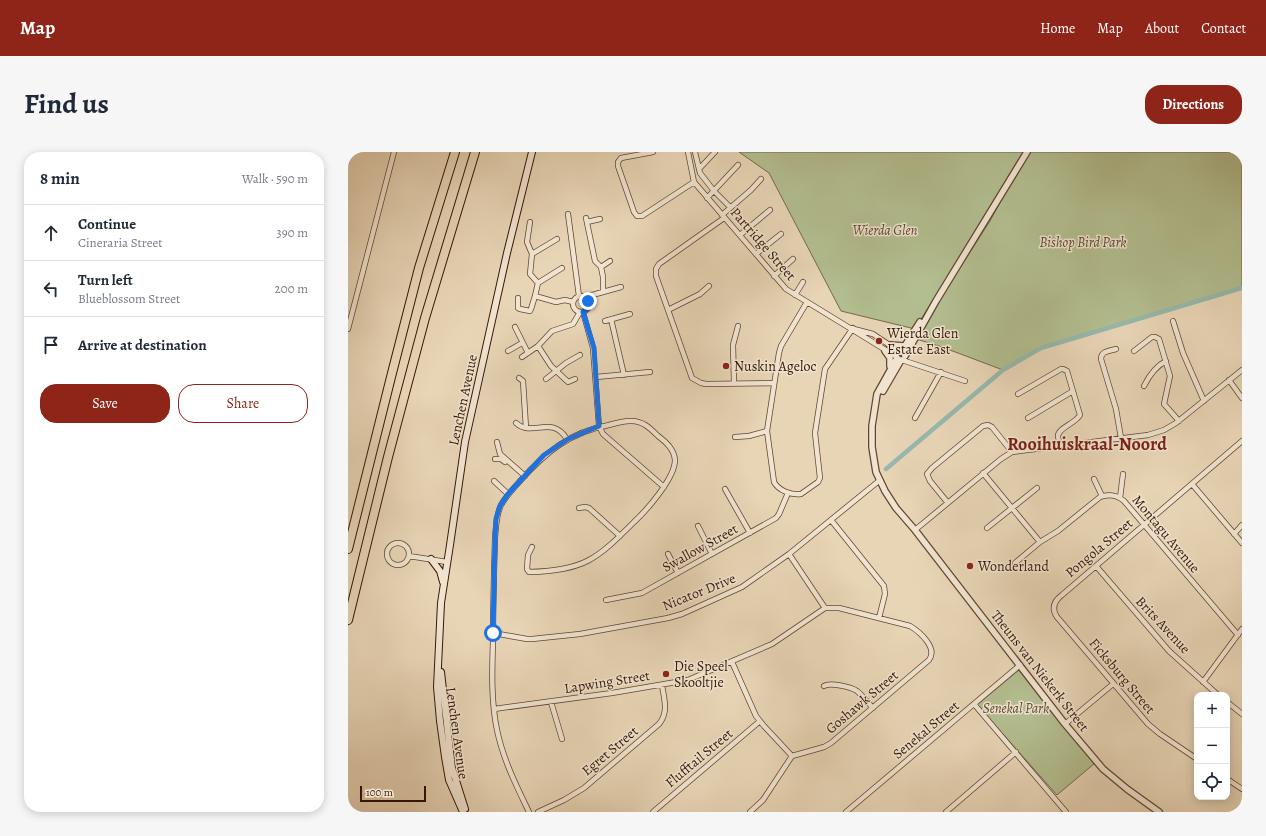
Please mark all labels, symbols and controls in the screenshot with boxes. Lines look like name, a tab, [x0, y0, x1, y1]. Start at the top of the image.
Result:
text: Map	[20, 15, 55, 41]
text: Home	[1040, 19, 1075, 38]
text: Map	[1097, 19, 1123, 38]
text: About	[1145, 19, 1179, 38]
text: Contact	[1201, 19, 1246, 38]
text: Find us	[24, 85, 109, 123]
button: Directions	[1145, 85, 1242, 124]
text: 8 min	[40, 167, 80, 190]
text: Walk · 590 m	[242, 170, 308, 187]
street label: Partridge Street	[726, 203, 800, 285]
text: Continue	[78, 214, 136, 234]
park label: Wierda Glen	[853, 221, 918, 240]
icon: ahead	[40, 222, 62, 244]
text: 390 m	[276, 224, 308, 241]
park label: Bishop Bird Park	[1039, 233, 1127, 252]
text: Cineraria Street	[78, 234, 163, 251]
text: Turn left	[78, 270, 133, 290]
icon: left	[40, 278, 62, 300]
text: 200 m	[275, 280, 308, 297]
text: Blueblossom Street	[78, 290, 180, 307]
route end	[579, 292, 597, 310]
place label: Wierda Glen Estate East	[886, 324, 959, 359]
icon: arrive	[40, 334, 62, 356]
text: Arrive at destination	[78, 335, 207, 355]
marker: Wierda Glen Estate East	[874, 336, 884, 346]
street label: Lenchen Avenue	[444, 353, 482, 447]
place label: Nuskin Ageloc	[734, 357, 816, 376]
marker: Nuskin Ageloc	[721, 361, 731, 371]
button: Save	[40, 384, 170, 423]
button: Share	[178, 384, 308, 423]
district label: Rooihuiskraal-Noord	[1007, 432, 1167, 456]
street label: Montagu Avenue	[1128, 491, 1204, 577]
street label: Pongola Street	[1061, 514, 1137, 582]
street label: Swallow Street	[659, 519, 742, 577]
place label: Wonderland	[977, 557, 1049, 576]
marker: Wonderland	[965, 561, 975, 571]
street label: Nicator Drive	[660, 569, 738, 615]
street label: Brits Avenue	[1131, 592, 1195, 658]
street label: Theuns van Niekerk Street	[987, 606, 1094, 736]
route start	[484, 624, 502, 642]
street label: Ficksburg Street	[1085, 634, 1160, 718]
place label: Die Speel Skooltjie	[674, 657, 728, 692]
street label: Lapwing Street	[563, 666, 652, 698]
street label: Goshawk Street	[822, 666, 903, 738]
marker: Die Speel Skooltjie	[661, 669, 671, 679]
street label: Lenchen Avenue	[441, 686, 473, 780]
map controls	[1194, 692, 1230, 800]
button: +	[1194, 692, 1230, 728]
street label: Senekal Street	[889, 696, 963, 763]
park label: Senekal Park	[983, 699, 1049, 718]
street label: Egret Street	[578, 722, 642, 780]
street label: Flufftail Street	[661, 724, 737, 792]
button: −	[1194, 728, 1230, 764]
button: locate	[1194, 764, 1230, 800]
scale bar	[360, 784, 426, 803]
text: 100 m	[366, 785, 393, 800]

